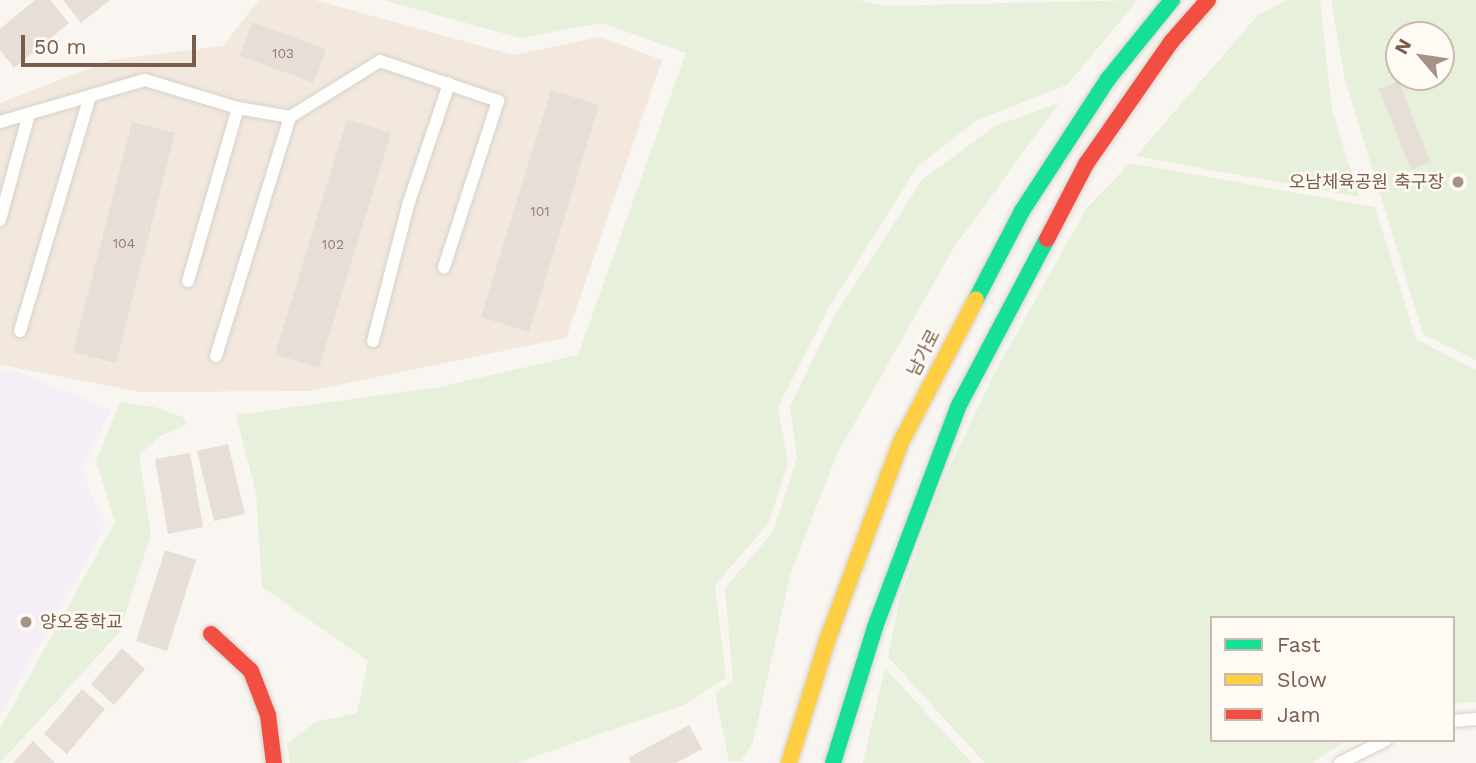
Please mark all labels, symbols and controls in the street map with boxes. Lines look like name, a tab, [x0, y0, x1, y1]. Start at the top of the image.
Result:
scale bar	[24, 21, 200, 65]
north arrow	[1385, 21, 1455, 91]
text: 50 m	[34, 34, 86, 59]
text: N	[1389, 35, 1416, 58]
house number: 103	[272, 45, 294, 61]
place label: 오남체육공원 축구장	[1289, 171, 1444, 193]
marker: 오남체육공원 축구장	[1450, 174, 1466, 190]
house number: 101	[530, 203, 550, 219]
house number: 104	[113, 235, 135, 251]
house number: 102	[322, 236, 344, 252]
street label: 남가로	[903, 326, 945, 380]
place label: 양오중학교	[40, 611, 123, 633]
marker: 양오중학교	[18, 614, 34, 630]
legend	[1210, 616, 1455, 742]
text: Fast	[1277, 632, 1321, 657]
text: Slow	[1277, 667, 1327, 692]
text: Jam	[1277, 702, 1320, 727]

